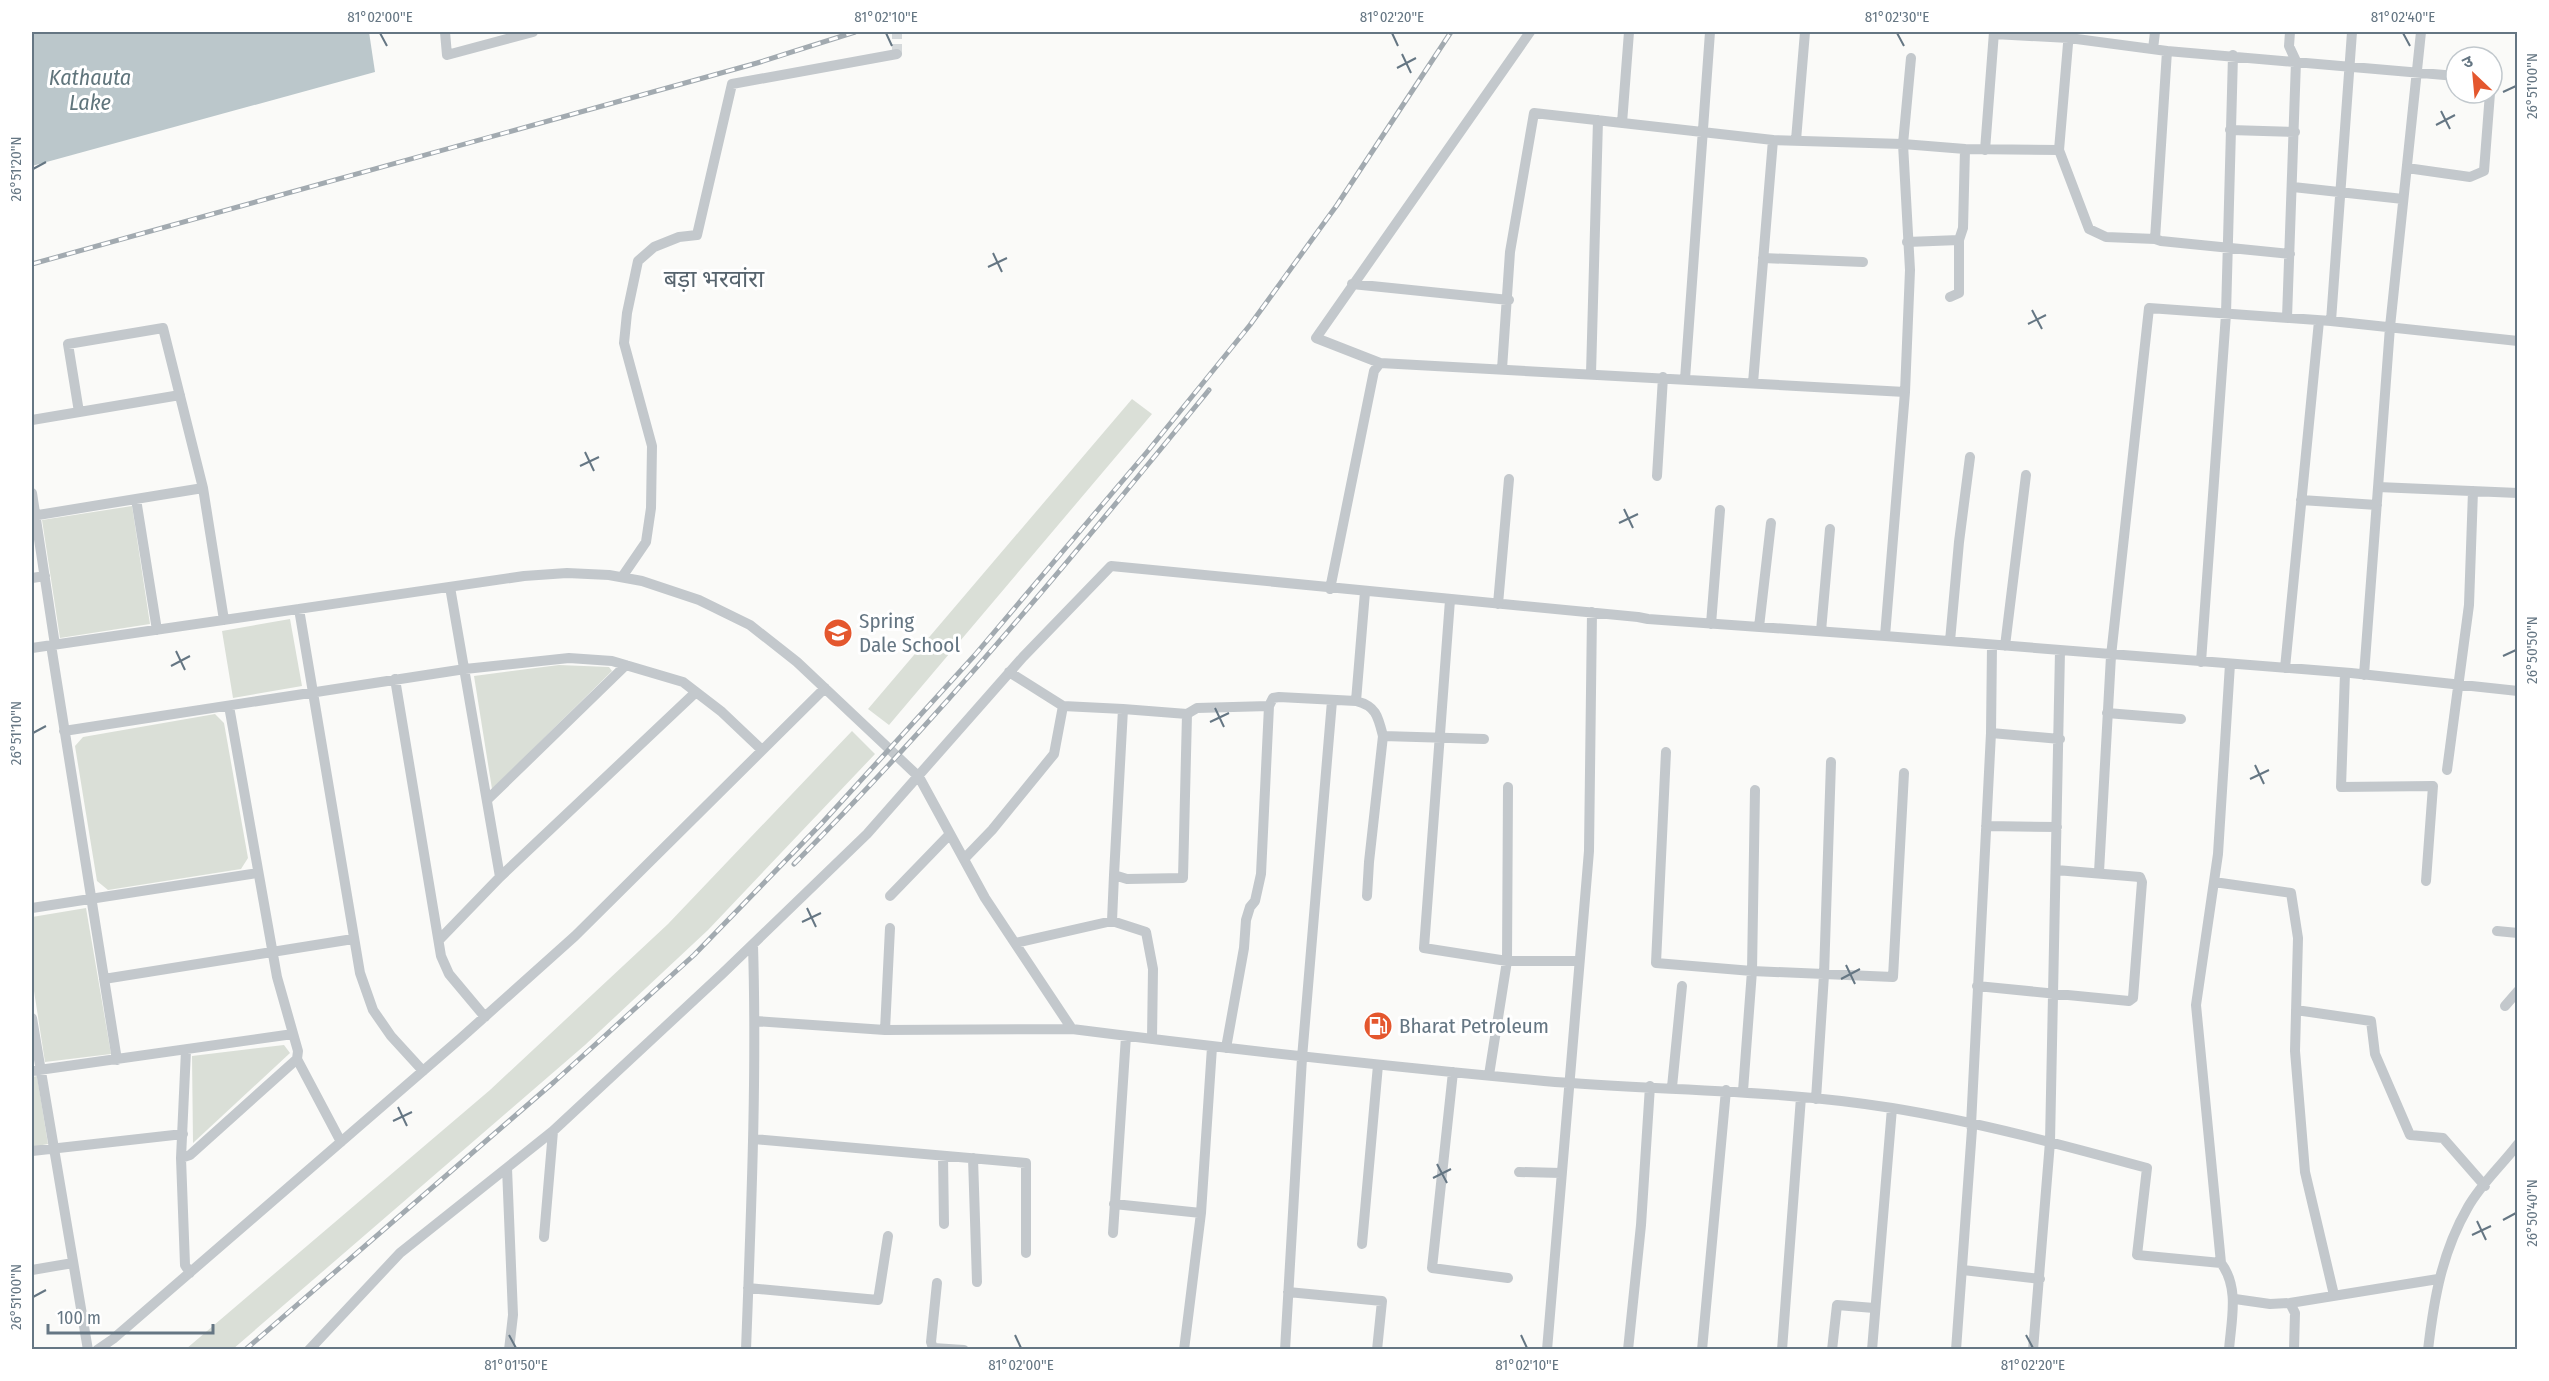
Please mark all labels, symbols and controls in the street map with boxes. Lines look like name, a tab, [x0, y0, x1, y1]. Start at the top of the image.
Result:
text: 81°02'00"E	[347, 8, 413, 26]
text: 81°02'10"E	[854, 8, 918, 26]
text: 81°02'20"E	[1360, 8, 1424, 26]
text: 81°02'30"E	[1865, 8, 1929, 26]
text: 81°02'40"E	[2371, 8, 2435, 26]
north arrow	[2444, 45, 2504, 105]
text: उ	[2459, 51, 2477, 73]
text: 26°51'00"N	[2523, 53, 2541, 119]
water label: Kathauta Lake	[49, 64, 131, 116]
text: 26°51'20"N	[7, 136, 25, 202]
district label: बड़ा भरवांरा	[664, 265, 765, 293]
place label: Spring Dale School	[859, 608, 960, 658]
text: 26°50'50"N	[2523, 616, 2541, 684]
school or university icon: Spring Dale School	[822, 617, 854, 649]
text: 26°51'10"N	[7, 701, 25, 765]
fuel station icon: Bharat Petroleum	[1362, 1010, 1394, 1042]
place label: Bharat Petroleum	[1399, 1013, 1549, 1039]
text: 26°50'40"N	[2523, 1179, 2541, 1247]
text: 26°51'00"N	[7, 1264, 25, 1330]
scale bar	[48, 1297, 213, 1335]
text: 100 m	[57, 1307, 101, 1329]
text: 81°01'50"E	[484, 1356, 548, 1374]
text: 81°02'00"E	[988, 1356, 1054, 1374]
text: 81°02'10"E	[1495, 1356, 1559, 1374]
text: 81°02'20"E	[2001, 1356, 2065, 1374]

